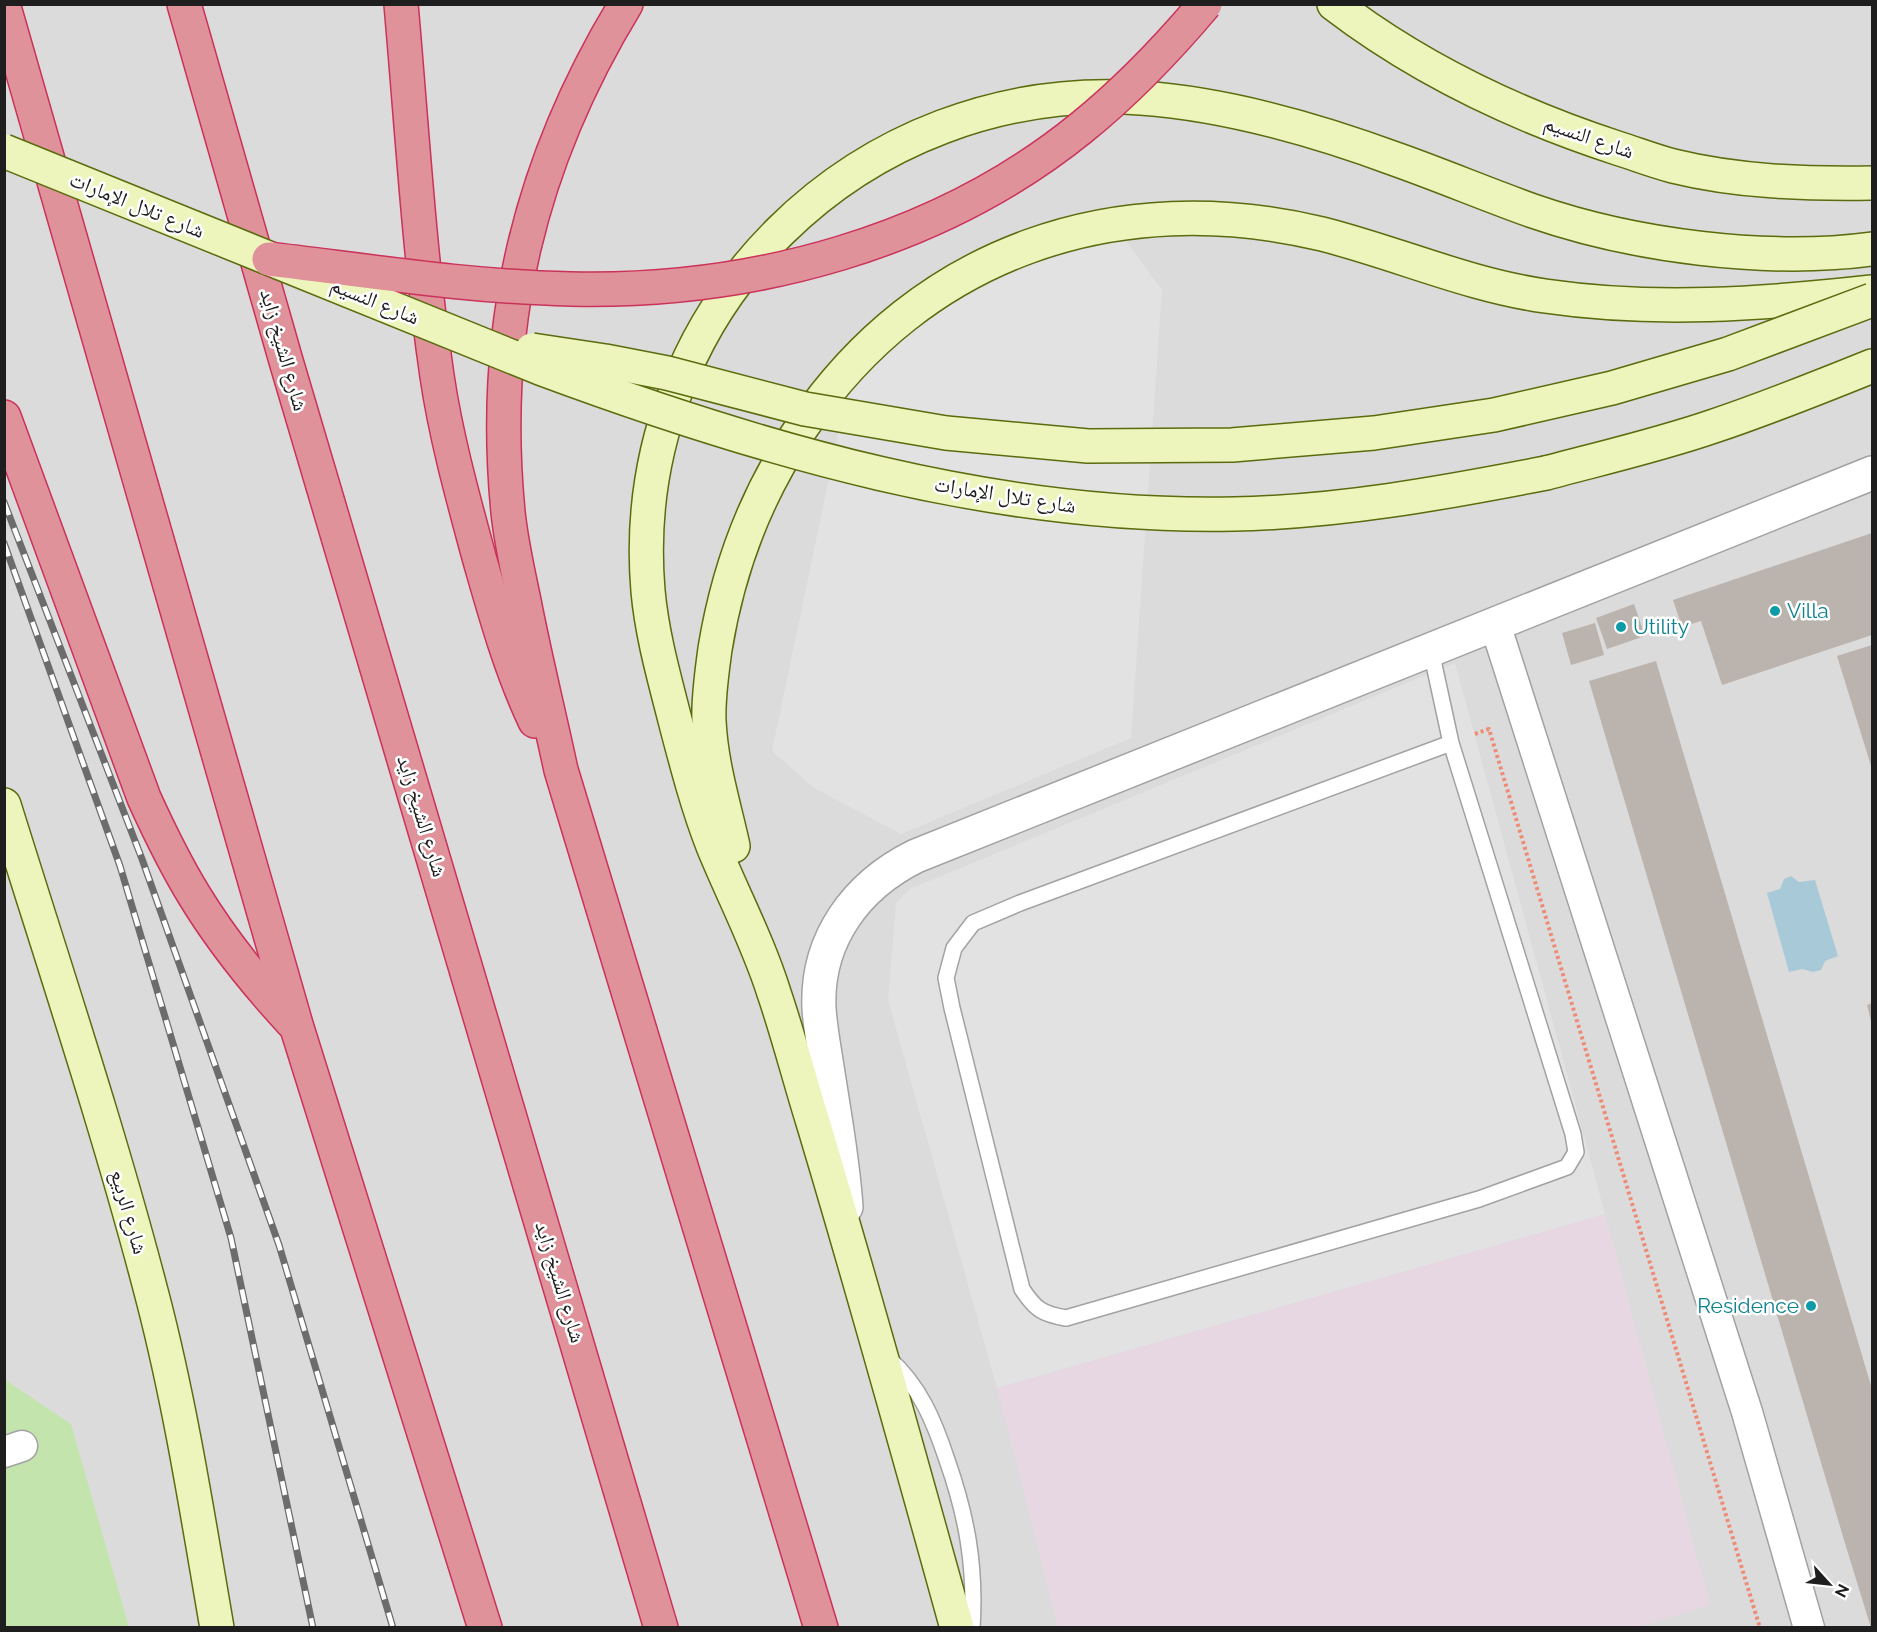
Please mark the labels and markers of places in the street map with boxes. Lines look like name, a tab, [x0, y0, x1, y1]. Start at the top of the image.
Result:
place label: Villa	[1787, 598, 1829, 623]
marker: Villa	[1768, 604, 1782, 618]
place label: Utility	[1633, 614, 1689, 639]
marker: Utility	[1614, 620, 1628, 634]
place label: Residence	[1697, 1293, 1799, 1318]
marker: Residence	[1804, 1299, 1818, 1313]

